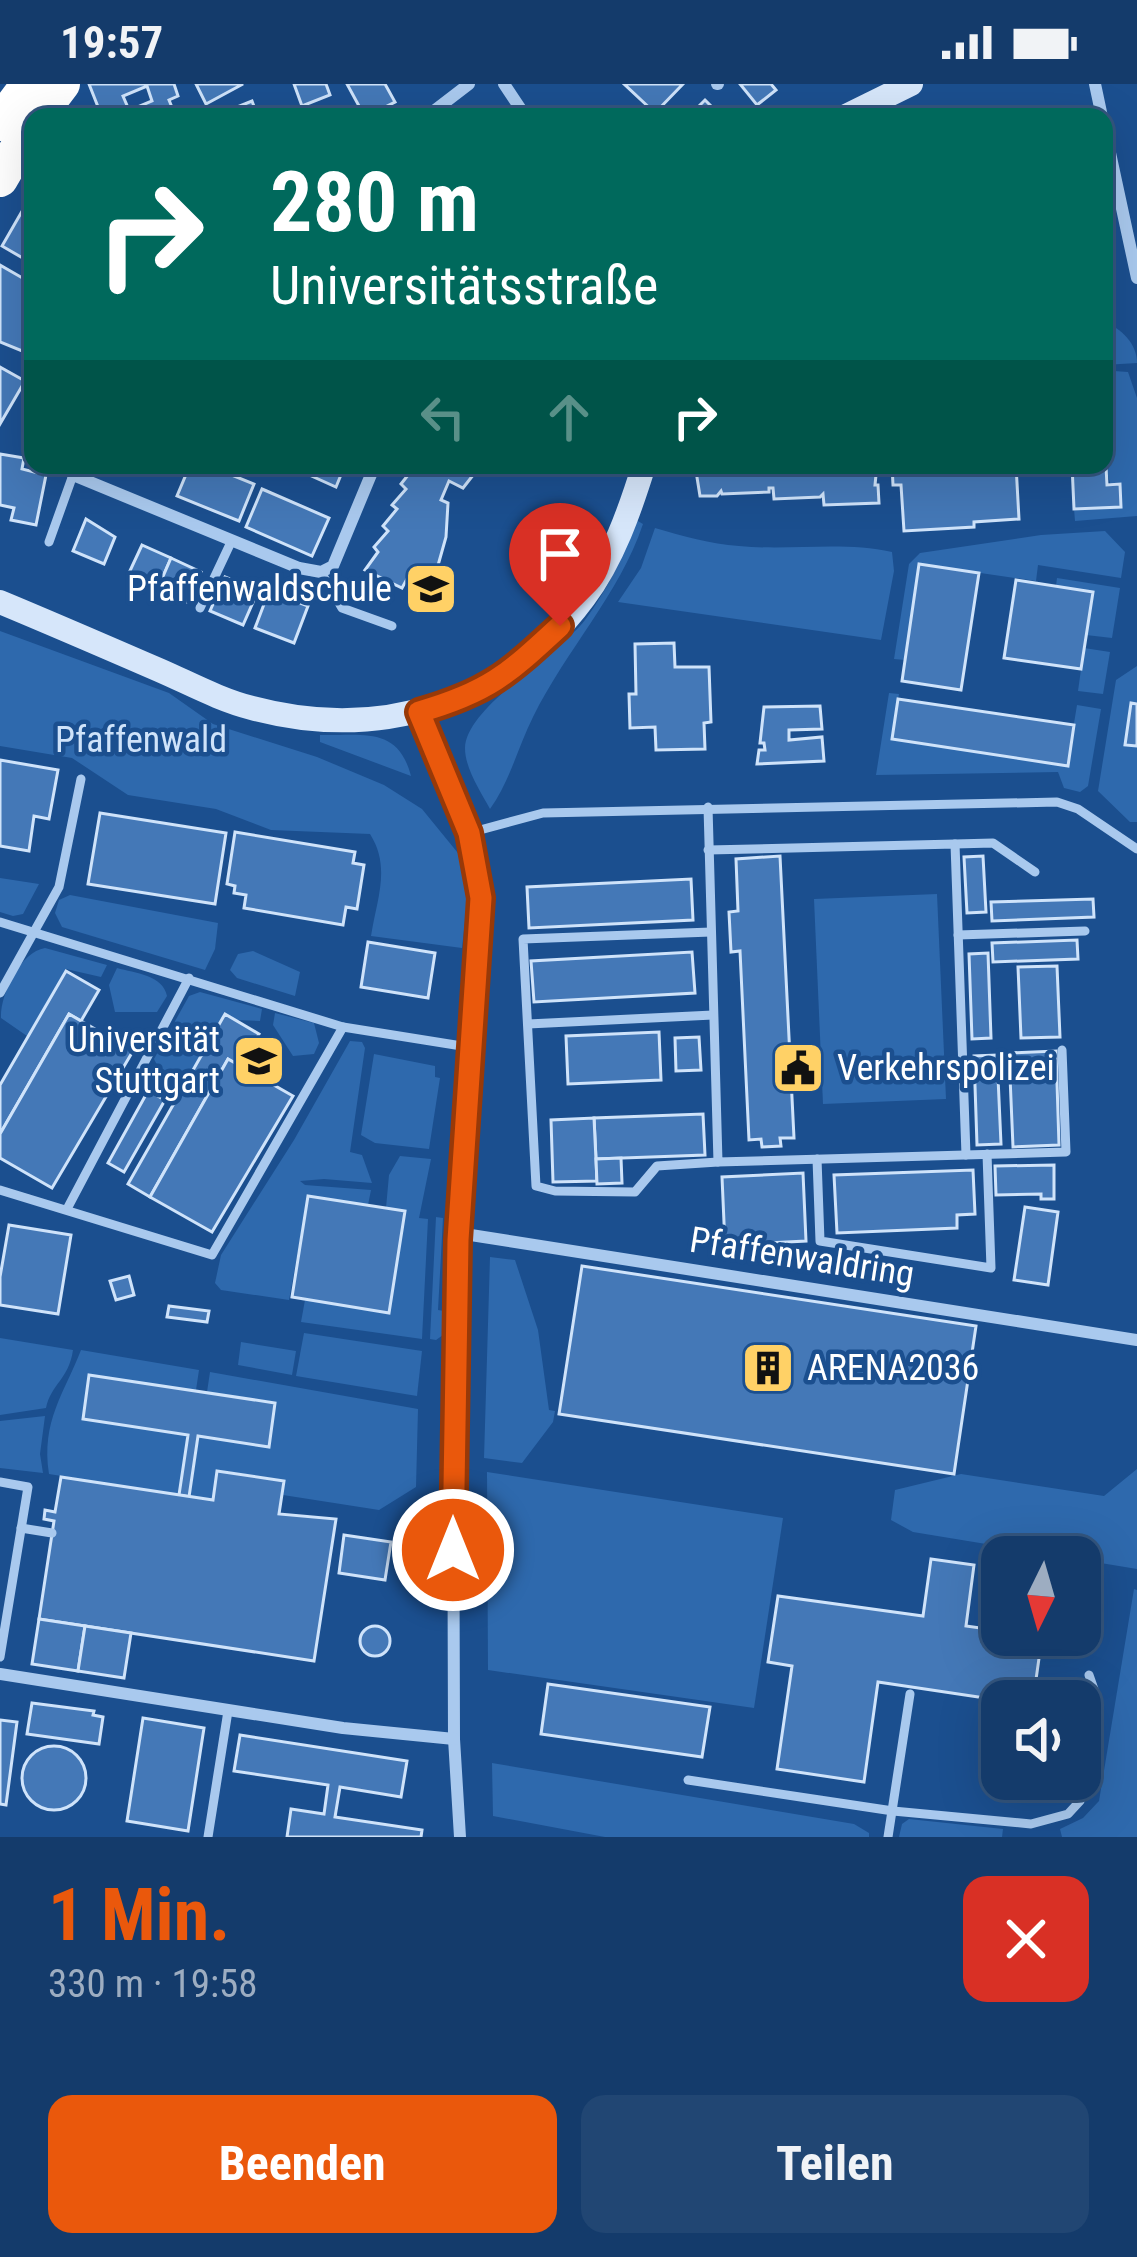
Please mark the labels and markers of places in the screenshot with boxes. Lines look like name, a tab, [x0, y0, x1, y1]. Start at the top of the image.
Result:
pin	[509, 503, 611, 626]
school or university icon: Pfaffenwaldschule	[403, 561, 459, 617]
place label: Pfaffenwaldschule	[127, 568, 392, 610]
place label: Universität Stuttgart	[68, 1019, 220, 1102]
school or university icon: Universität Stuttgart	[231, 1033, 287, 1089]
public building icon: Verkehrspolizei	[770, 1040, 826, 1096]
place label: Verkehrspolizei	[837, 1047, 1055, 1089]
building icon: ARENA2036	[740, 1340, 796, 1396]
place label: ARENA2036	[807, 1347, 979, 1389]

